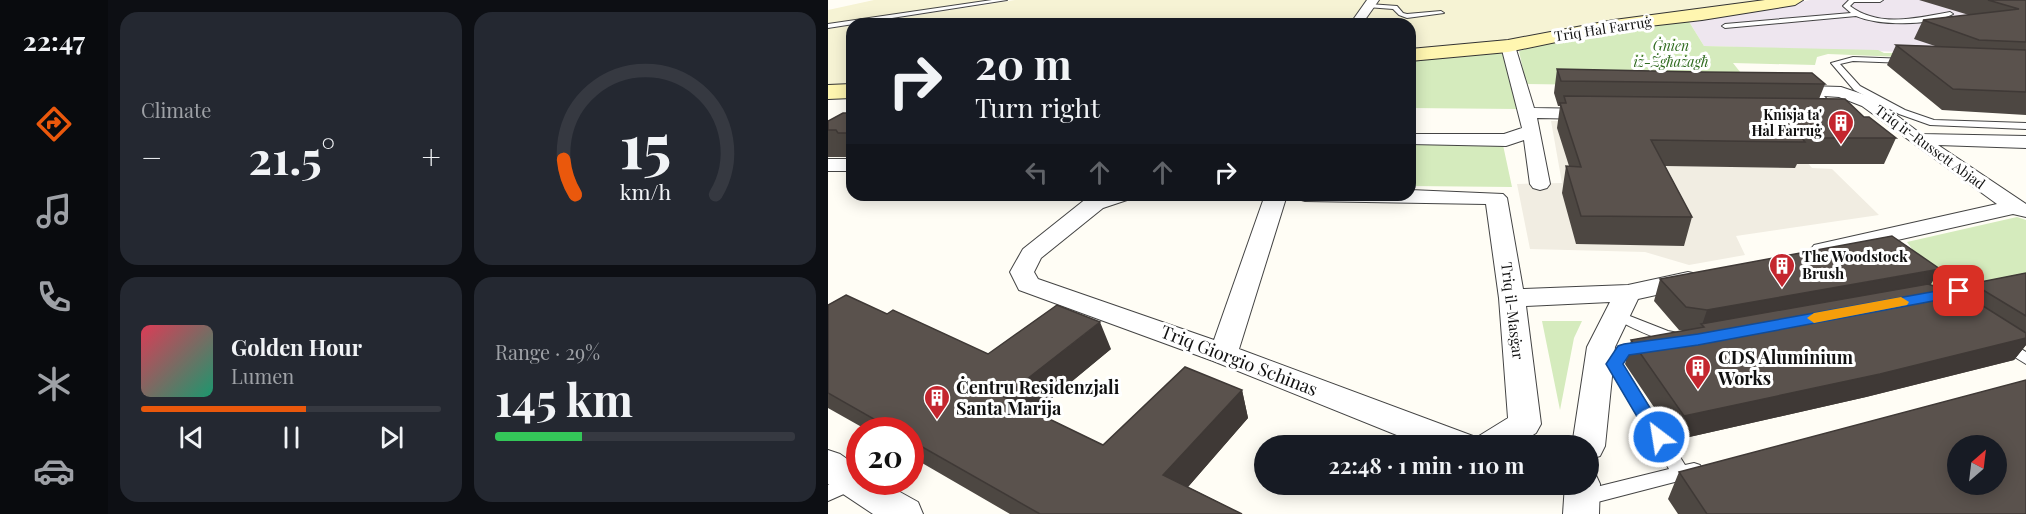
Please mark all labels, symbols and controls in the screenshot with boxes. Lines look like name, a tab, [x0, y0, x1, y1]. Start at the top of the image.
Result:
street label: Triq Ħal Farruġ	[1553, 11, 1653, 46]
text: 22:47	[23, 22, 85, 58]
text: 20 m	[975, 35, 1072, 91]
park label: Ġnien iż-Żgħażagħ	[1634, 36, 1708, 71]
icon: right	[876, 42, 954, 120]
text: Turn right	[975, 89, 1100, 125]
text: Climate	[141, 96, 211, 123]
street label: Triq ir-Russett Abjad	[1871, 100, 1989, 193]
text: 15	[619, 101, 671, 185]
icon: directions	[33, 103, 75, 145]
place label: Knisja ta' Ħal Farruġ	[1751, 105, 1822, 140]
building icon: Knisja ta' Ħal Farruġ	[1826, 108, 1856, 146]
text: 21.5°	[249, 126, 335, 186]
text: −	[141, 134, 162, 178]
text: +	[422, 134, 441, 178]
icon: left	[1020, 156, 1053, 189]
icon: ahead	[1083, 156, 1116, 189]
icon: ahead	[1146, 156, 1179, 189]
icon: right	[1209, 156, 1242, 189]
text: km/h	[619, 178, 671, 206]
icon: music	[33, 190, 75, 232]
place label: The Woodstock Brush	[1802, 246, 1908, 283]
building icon: The Woodstock Brush	[1767, 251, 1797, 289]
street label: Triq il-Masġar	[1497, 261, 1529, 361]
pin	[1933, 265, 1984, 316]
icon: arrive	[1942, 274, 1975, 307]
icon: phone	[33, 276, 75, 318]
street label: Triq Giorgio Schinas	[1158, 319, 1321, 401]
text: Golden Hour	[231, 332, 362, 362]
text: Range · 29%	[495, 338, 600, 365]
place label: CDS Aluminium Works	[1717, 345, 1854, 390]
building icon: CDS Aluminium Works	[1683, 353, 1713, 391]
text: Lumen	[231, 362, 294, 389]
icon: climate	[33, 363, 75, 405]
text: 145 km	[495, 368, 633, 428]
place label: Ċentru Residenzjali Santa Marija	[956, 375, 1120, 420]
building icon: Ċentru Residenzjali Santa Marija	[922, 383, 952, 421]
position arrow	[1627, 405, 1691, 469]
speed limit sign: 20	[846, 417, 924, 495]
icon: previous	[175, 421, 208, 454]
icon: pause	[275, 421, 308, 454]
icon: next	[375, 421, 408, 454]
north arrow	[1947, 435, 2007, 495]
map controls	[1947, 435, 2007, 495]
icon: car	[33, 450, 75, 492]
text: 22:48 · 1 min · 110 m	[1328, 450, 1525, 480]

